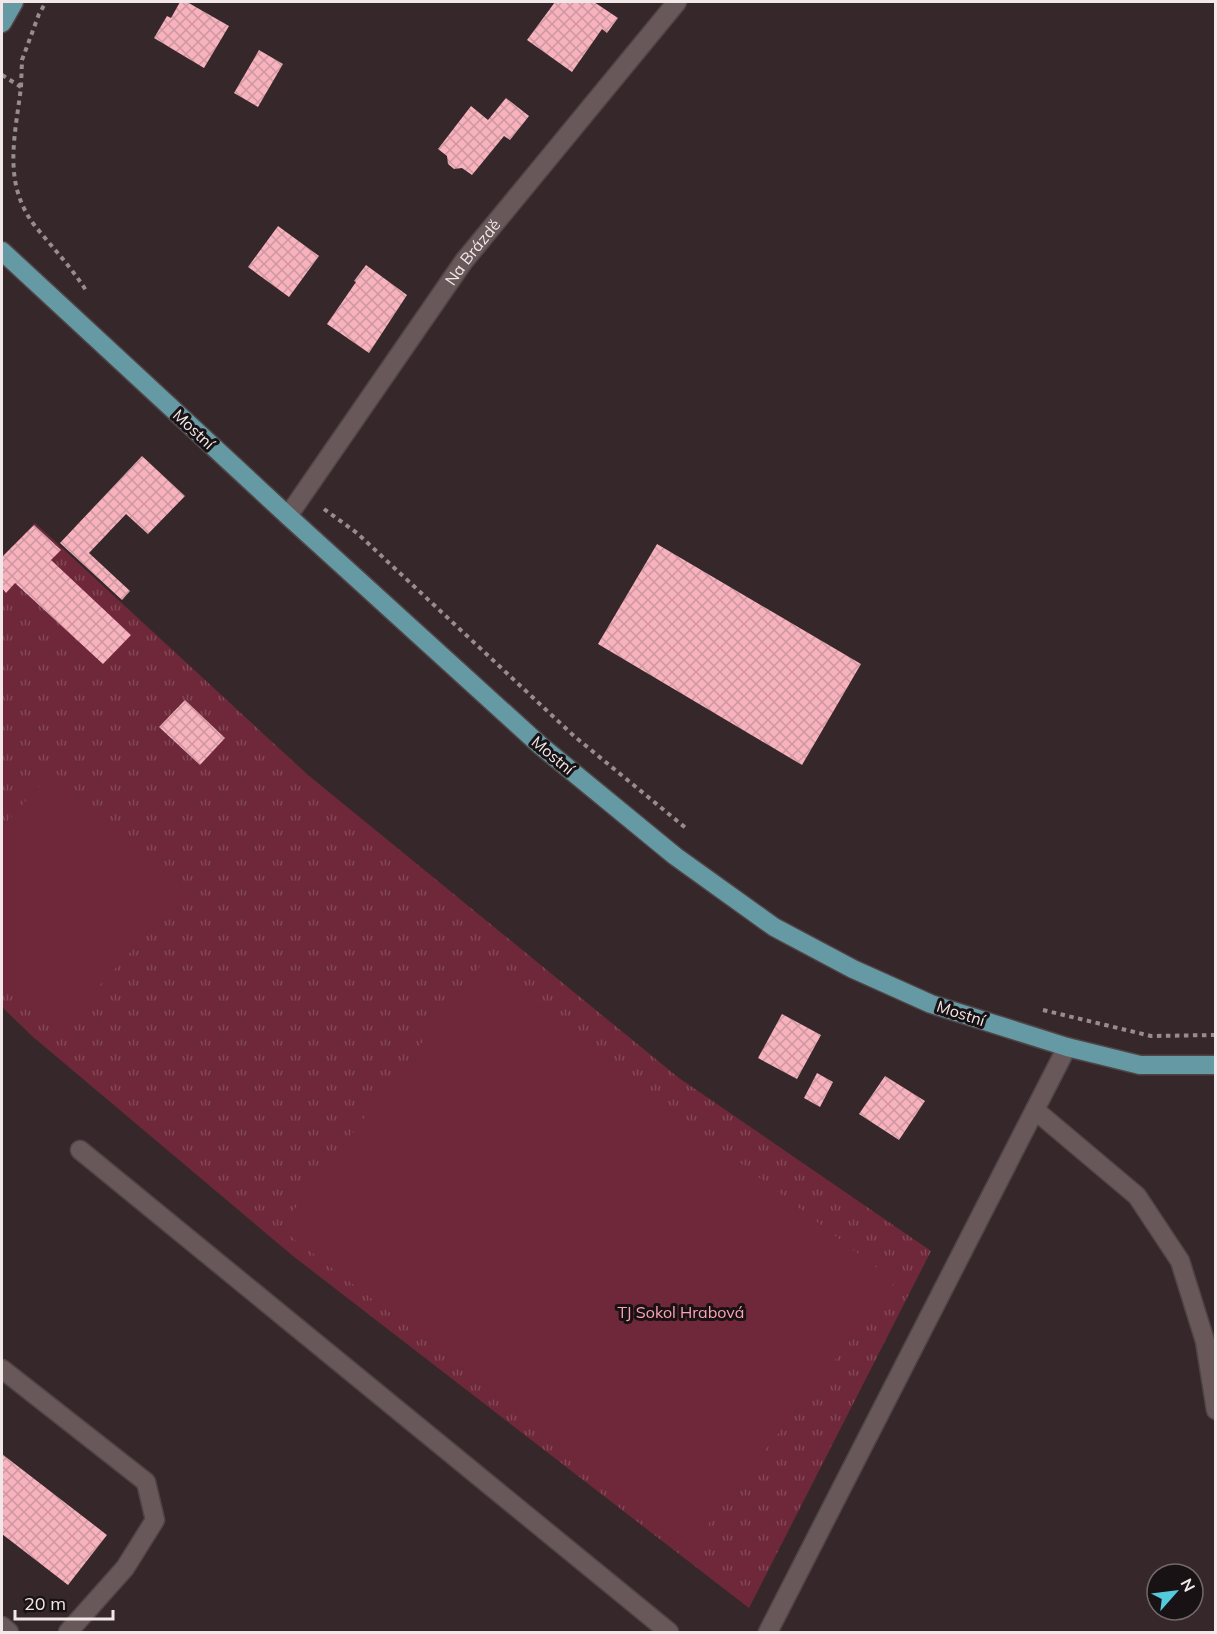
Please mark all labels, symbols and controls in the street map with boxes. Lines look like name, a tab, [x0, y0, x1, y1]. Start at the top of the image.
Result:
street label: Na Brázdě	[440, 215, 504, 289]
street label: Mostní	[169, 405, 220, 454]
street label: Mostní	[528, 731, 579, 779]
street label: Mostní	[934, 996, 989, 1031]
park label: TJ Sokol Hrabová	[618, 1302, 744, 1322]
north arrow	[1145, 1562, 1205, 1622]
text: N	[1177, 1575, 1200, 1595]
scale bar	[15, 1583, 112, 1621]
text: 20 m	[24, 1592, 66, 1615]

